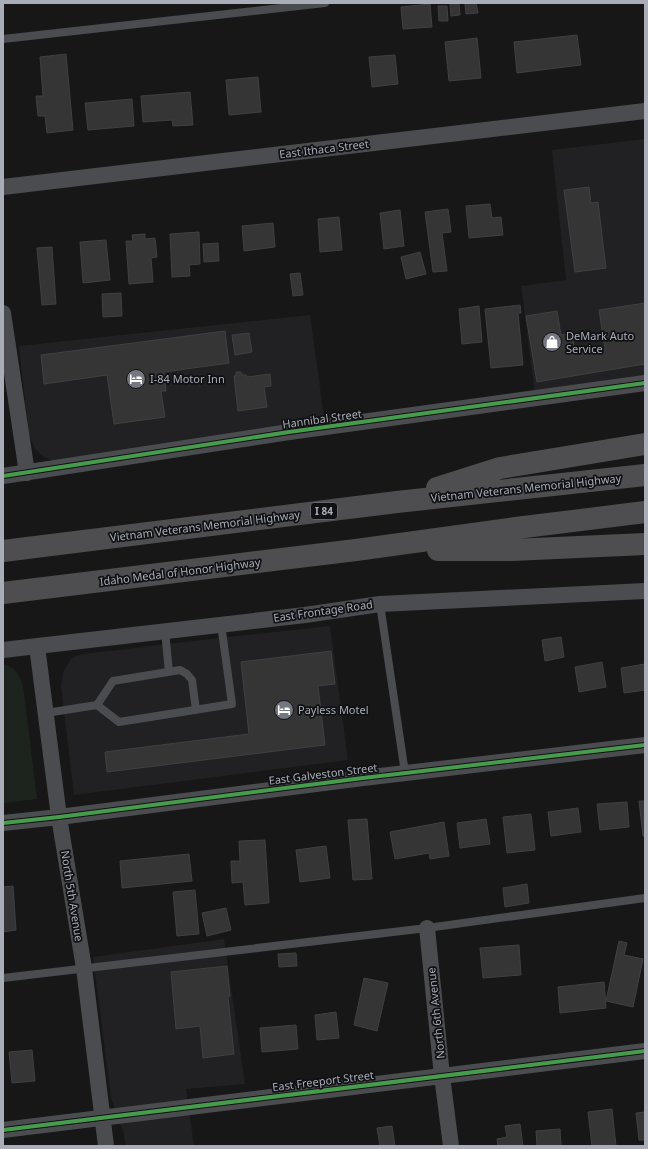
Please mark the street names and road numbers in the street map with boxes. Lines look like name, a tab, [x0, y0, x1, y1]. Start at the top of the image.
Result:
street label: East Ithaca Street	[278, 136, 370, 161]
street label: Hannibal Street	[281, 406, 363, 432]
street label: Vietnam Veterans Memorial Highway	[430, 470, 622, 505]
road number: I 84	[311, 503, 337, 519]
street label: Vietnam Veterans Memorial Highway	[109, 506, 301, 545]
street label: Idaho Medal of Honor Highway	[99, 554, 262, 589]
street label: East Frontage Road	[272, 596, 374, 625]
street label: East Galveston Street	[268, 759, 378, 788]
street label: North 5th Avenue	[58, 849, 87, 942]
street label: North 6th Avenue	[423, 967, 448, 1059]
street label: East Freeport Street	[271, 1067, 375, 1094]

